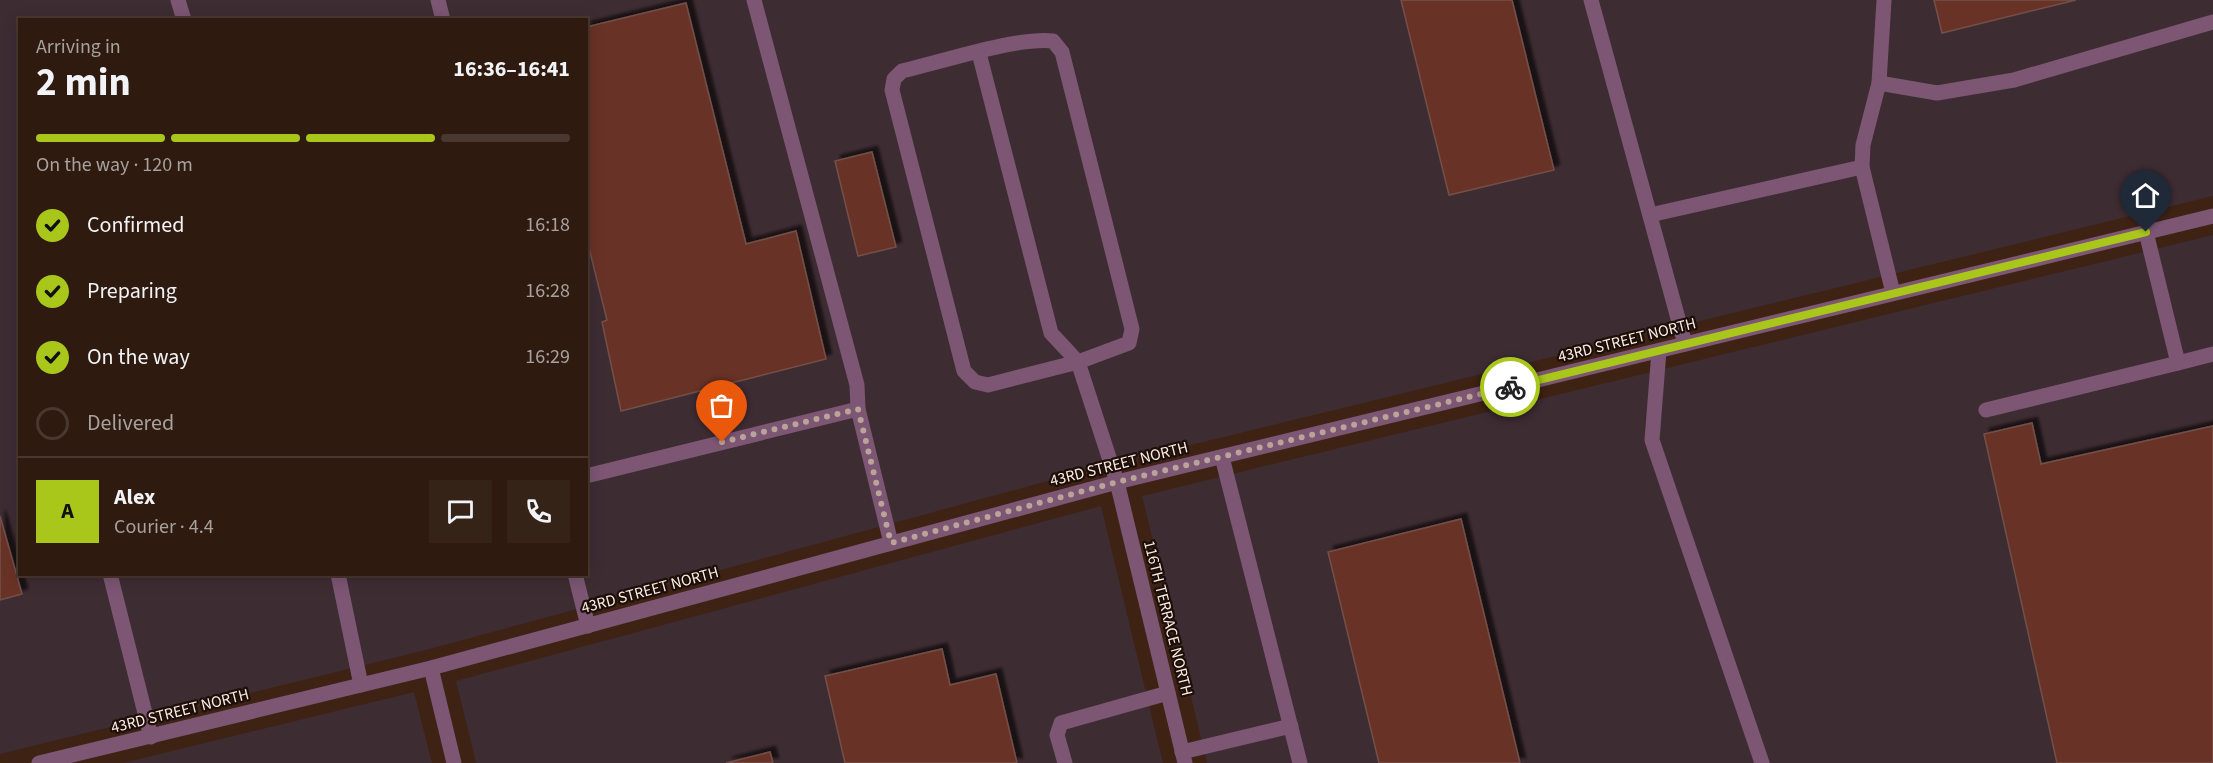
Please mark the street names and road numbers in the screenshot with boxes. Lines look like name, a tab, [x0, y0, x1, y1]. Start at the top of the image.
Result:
street label: 43RD STREET NORTH	[1556, 312, 1698, 368]
street label: 43RD STREET NORTH	[1048, 436, 1190, 492]
street label: 116TH TERRACE NORTH	[1138, 538, 1198, 698]
street label: 43RD STREET NORTH	[579, 561, 721, 619]
street label: 43RD STREET NORTH	[109, 683, 251, 739]

